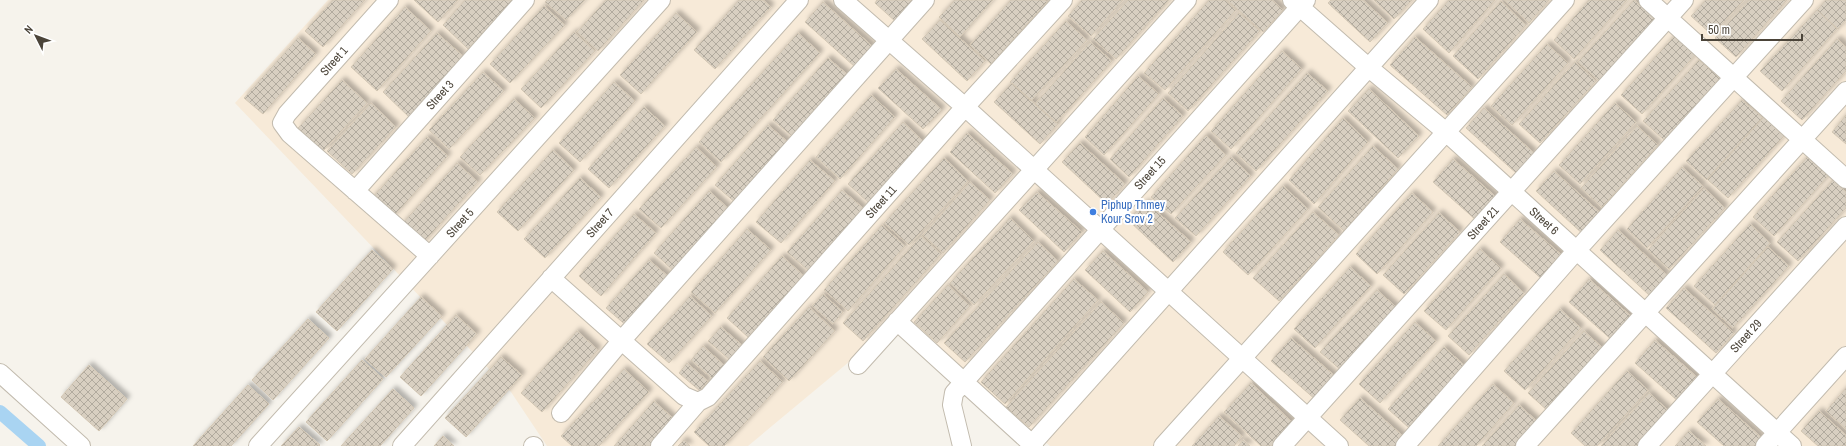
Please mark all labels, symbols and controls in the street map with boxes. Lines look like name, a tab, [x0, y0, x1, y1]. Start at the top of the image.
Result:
north arrow	[16, 16, 56, 56]
scale bar	[1702, 16, 1802, 42]
text: N	[21, 22, 36, 36]
text: 50 m	[1708, 22, 1730, 38]
street label: Street 1	[317, 42, 352, 79]
street label: Street 3	[423, 77, 457, 113]
street label: Street 15	[1131, 152, 1170, 193]
street label: Street 11	[862, 182, 900, 222]
place label: Piphup Thmey Kour Srov 2	[1101, 197, 1165, 227]
street label: Street 21	[1464, 202, 1503, 243]
street label: Street 5	[443, 204, 478, 241]
street label: Street 7	[583, 204, 618, 241]
street label: Street 6	[1526, 204, 1562, 238]
marker: Piphup Thmey Kour Srov 2	[1088, 207, 1098, 217]
street label: Street 29	[1727, 316, 1765, 356]

